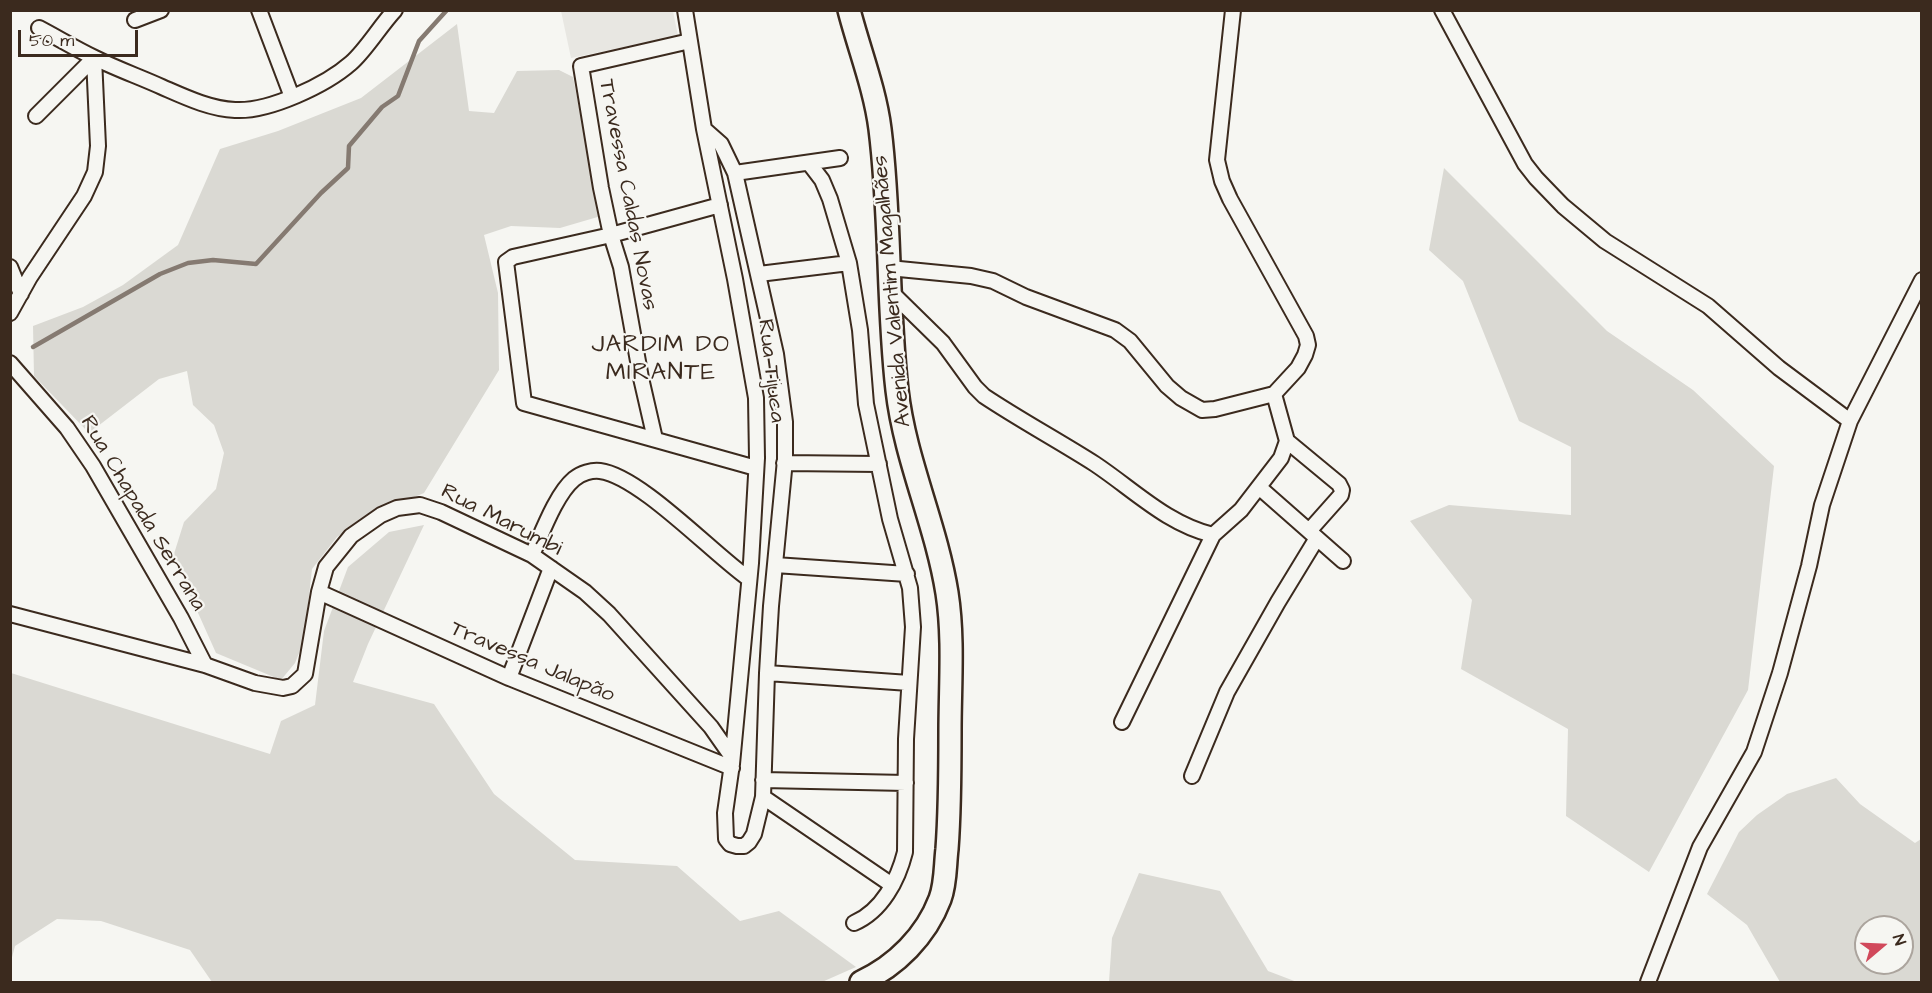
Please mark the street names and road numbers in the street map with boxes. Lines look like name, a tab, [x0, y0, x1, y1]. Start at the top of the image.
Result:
street label: Travessa Caldas Novas	[592, 77, 662, 313]
street label: Avenida Valentim Magalhães	[868, 154, 918, 428]
street label: Rua Tijuca	[751, 318, 789, 424]
street label: Rua Chapada Serrana	[73, 412, 211, 616]
street label: Rua Marumbi	[436, 479, 566, 563]
street label: Travessa Jalapão	[446, 617, 618, 709]

